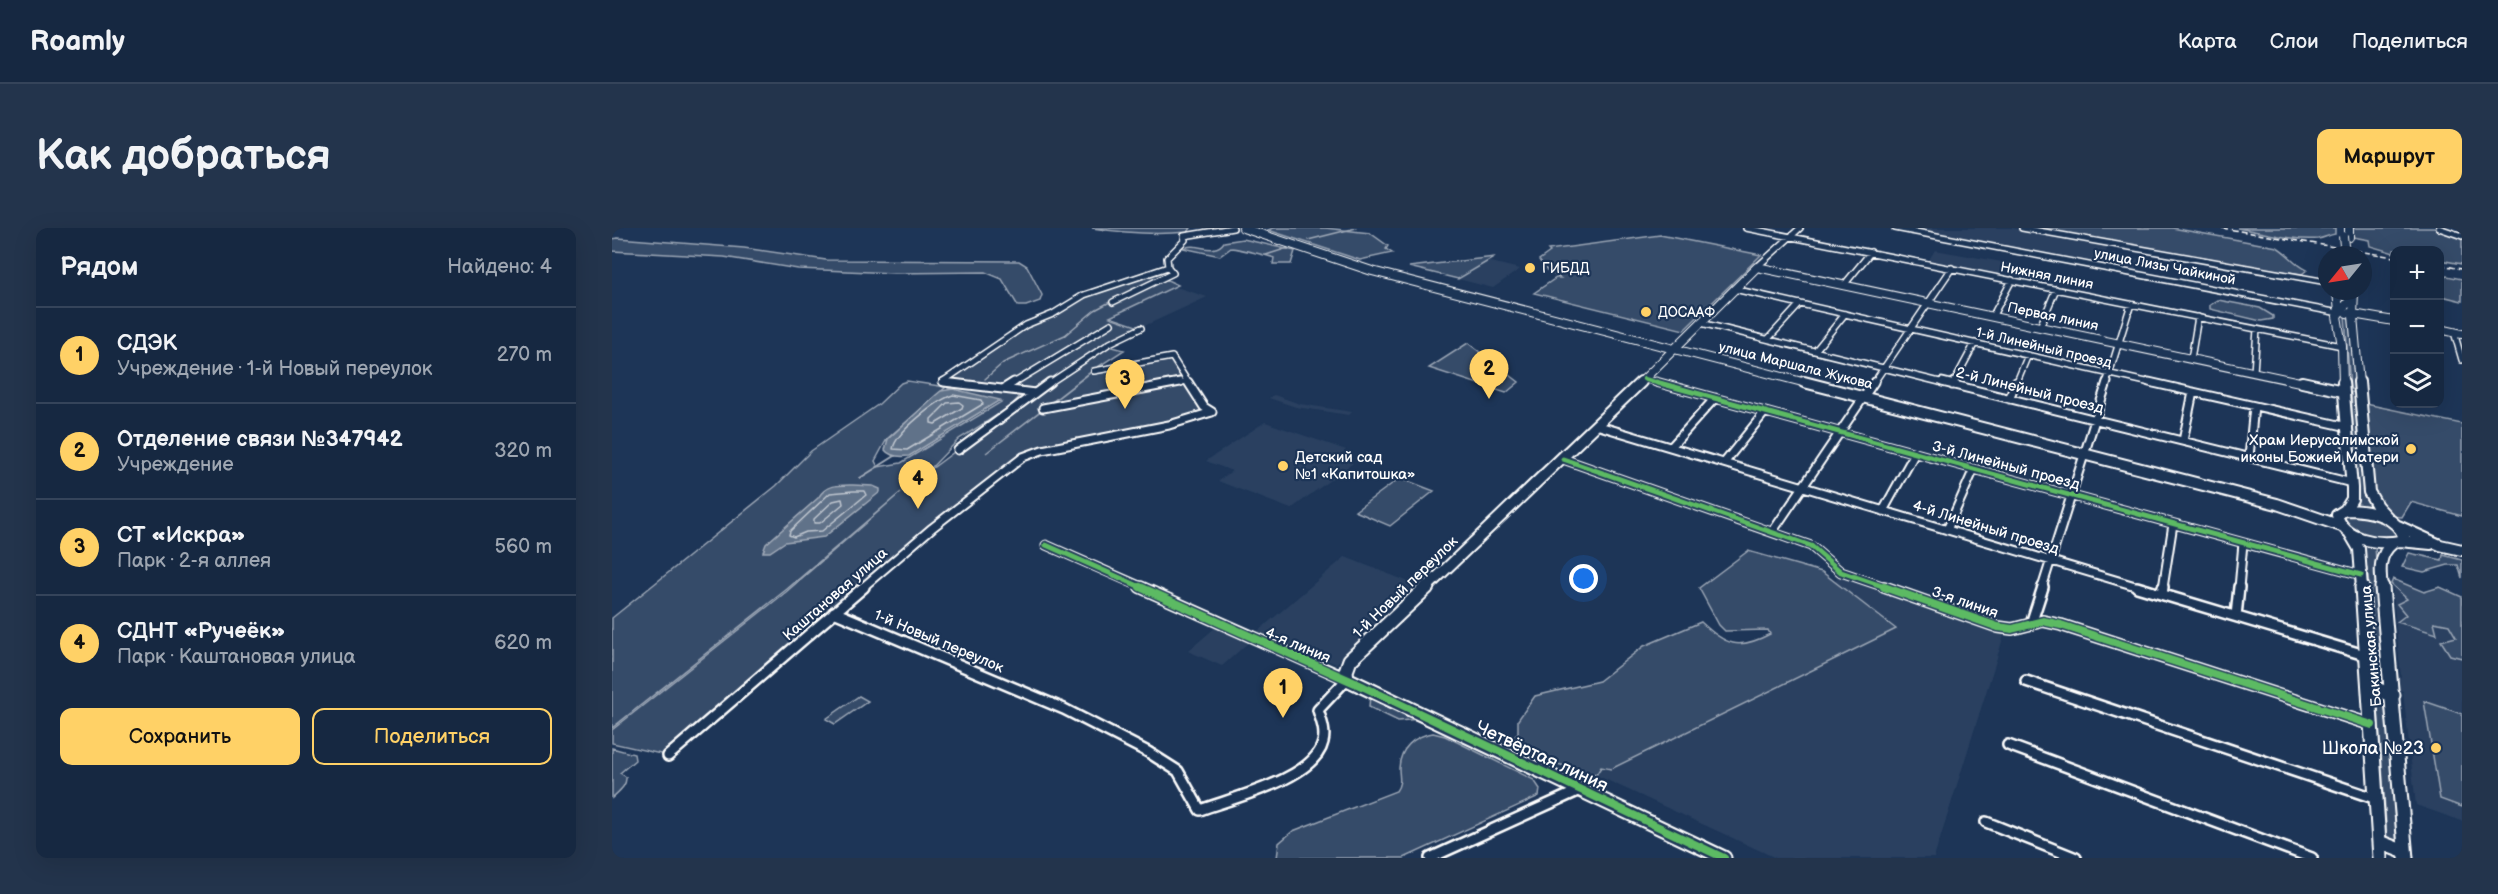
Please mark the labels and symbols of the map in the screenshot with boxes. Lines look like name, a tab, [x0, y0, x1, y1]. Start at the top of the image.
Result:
street label: улица Лизы Чайкиной	[2093, 244, 2237, 289]
north arrow	[2318, 246, 2372, 300]
street label: Нижняя линия	[1999, 258, 2095, 293]
place label: ГИБДД	[1542, 260, 1590, 277]
marker: ГИБДД	[1523, 261, 1537, 275]
street label: Первая линия	[2006, 299, 2100, 334]
place label: ДОСААФ	[1658, 304, 1715, 321]
marker: ДОСААФ	[1639, 305, 1653, 319]
street label: 1-й Линейный проезд	[1974, 324, 2114, 371]
street label: улица Маршала Жукова	[1717, 338, 1875, 393]
pin: 2	[1470, 350, 1508, 399]
pin: 3	[1106, 360, 1144, 409]
street label: 2-й Линейный проезд	[1954, 363, 2106, 418]
place label: Храм Иерусалимской иконы Божией Матери	[2240, 431, 2399, 467]
street label: 3-й Линейный проезд	[1930, 437, 2082, 494]
marker: Храм Иерусалимской иконы Божией Матери	[2404, 442, 2418, 456]
place label: Детский сад №1 «Капитошка»	[1295, 448, 1415, 484]
marker: Детский сад №1 «Капитошка»	[1276, 459, 1290, 473]
pin: 4	[898, 460, 938, 509]
street label: 4-й Линейный проезд	[1910, 496, 2061, 559]
street label: 1-й Новый переулок	[1349, 532, 1462, 643]
street label: Каштановая улица	[779, 544, 892, 645]
your location	[1569, 564, 1598, 593]
street label: 3-я линия	[1929, 582, 2001, 623]
street label: Бакинская улица	[2357, 584, 2386, 708]
street label: 1-й Новый переулок	[871, 606, 1007, 677]
street label: 4-я линия	[1262, 623, 1333, 668]
pin: 1	[1264, 668, 1302, 718]
street label: Четвёртая линия	[1472, 717, 1611, 796]
place label: Школа №23	[2322, 738, 2424, 759]
marker: Школа №23	[2429, 741, 2443, 755]

